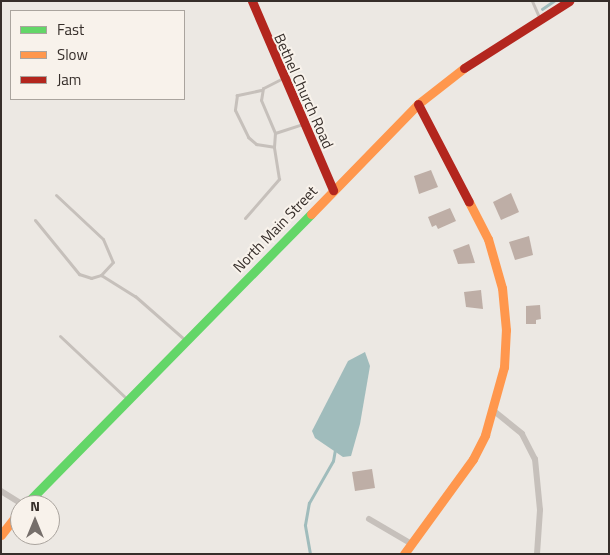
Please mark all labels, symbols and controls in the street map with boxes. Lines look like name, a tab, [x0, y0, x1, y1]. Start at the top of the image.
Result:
legend	[10, 10, 185, 100]
text: Fast	[57, 18, 84, 41]
street label: Bethel Church Road	[271, 31, 337, 151]
text: Slow	[57, 43, 88, 66]
text: Jam	[57, 68, 81, 91]
street label: North Main Street	[229, 182, 321, 276]
north arrow	[10, 495, 60, 545]
text: N	[30, 495, 40, 516]

